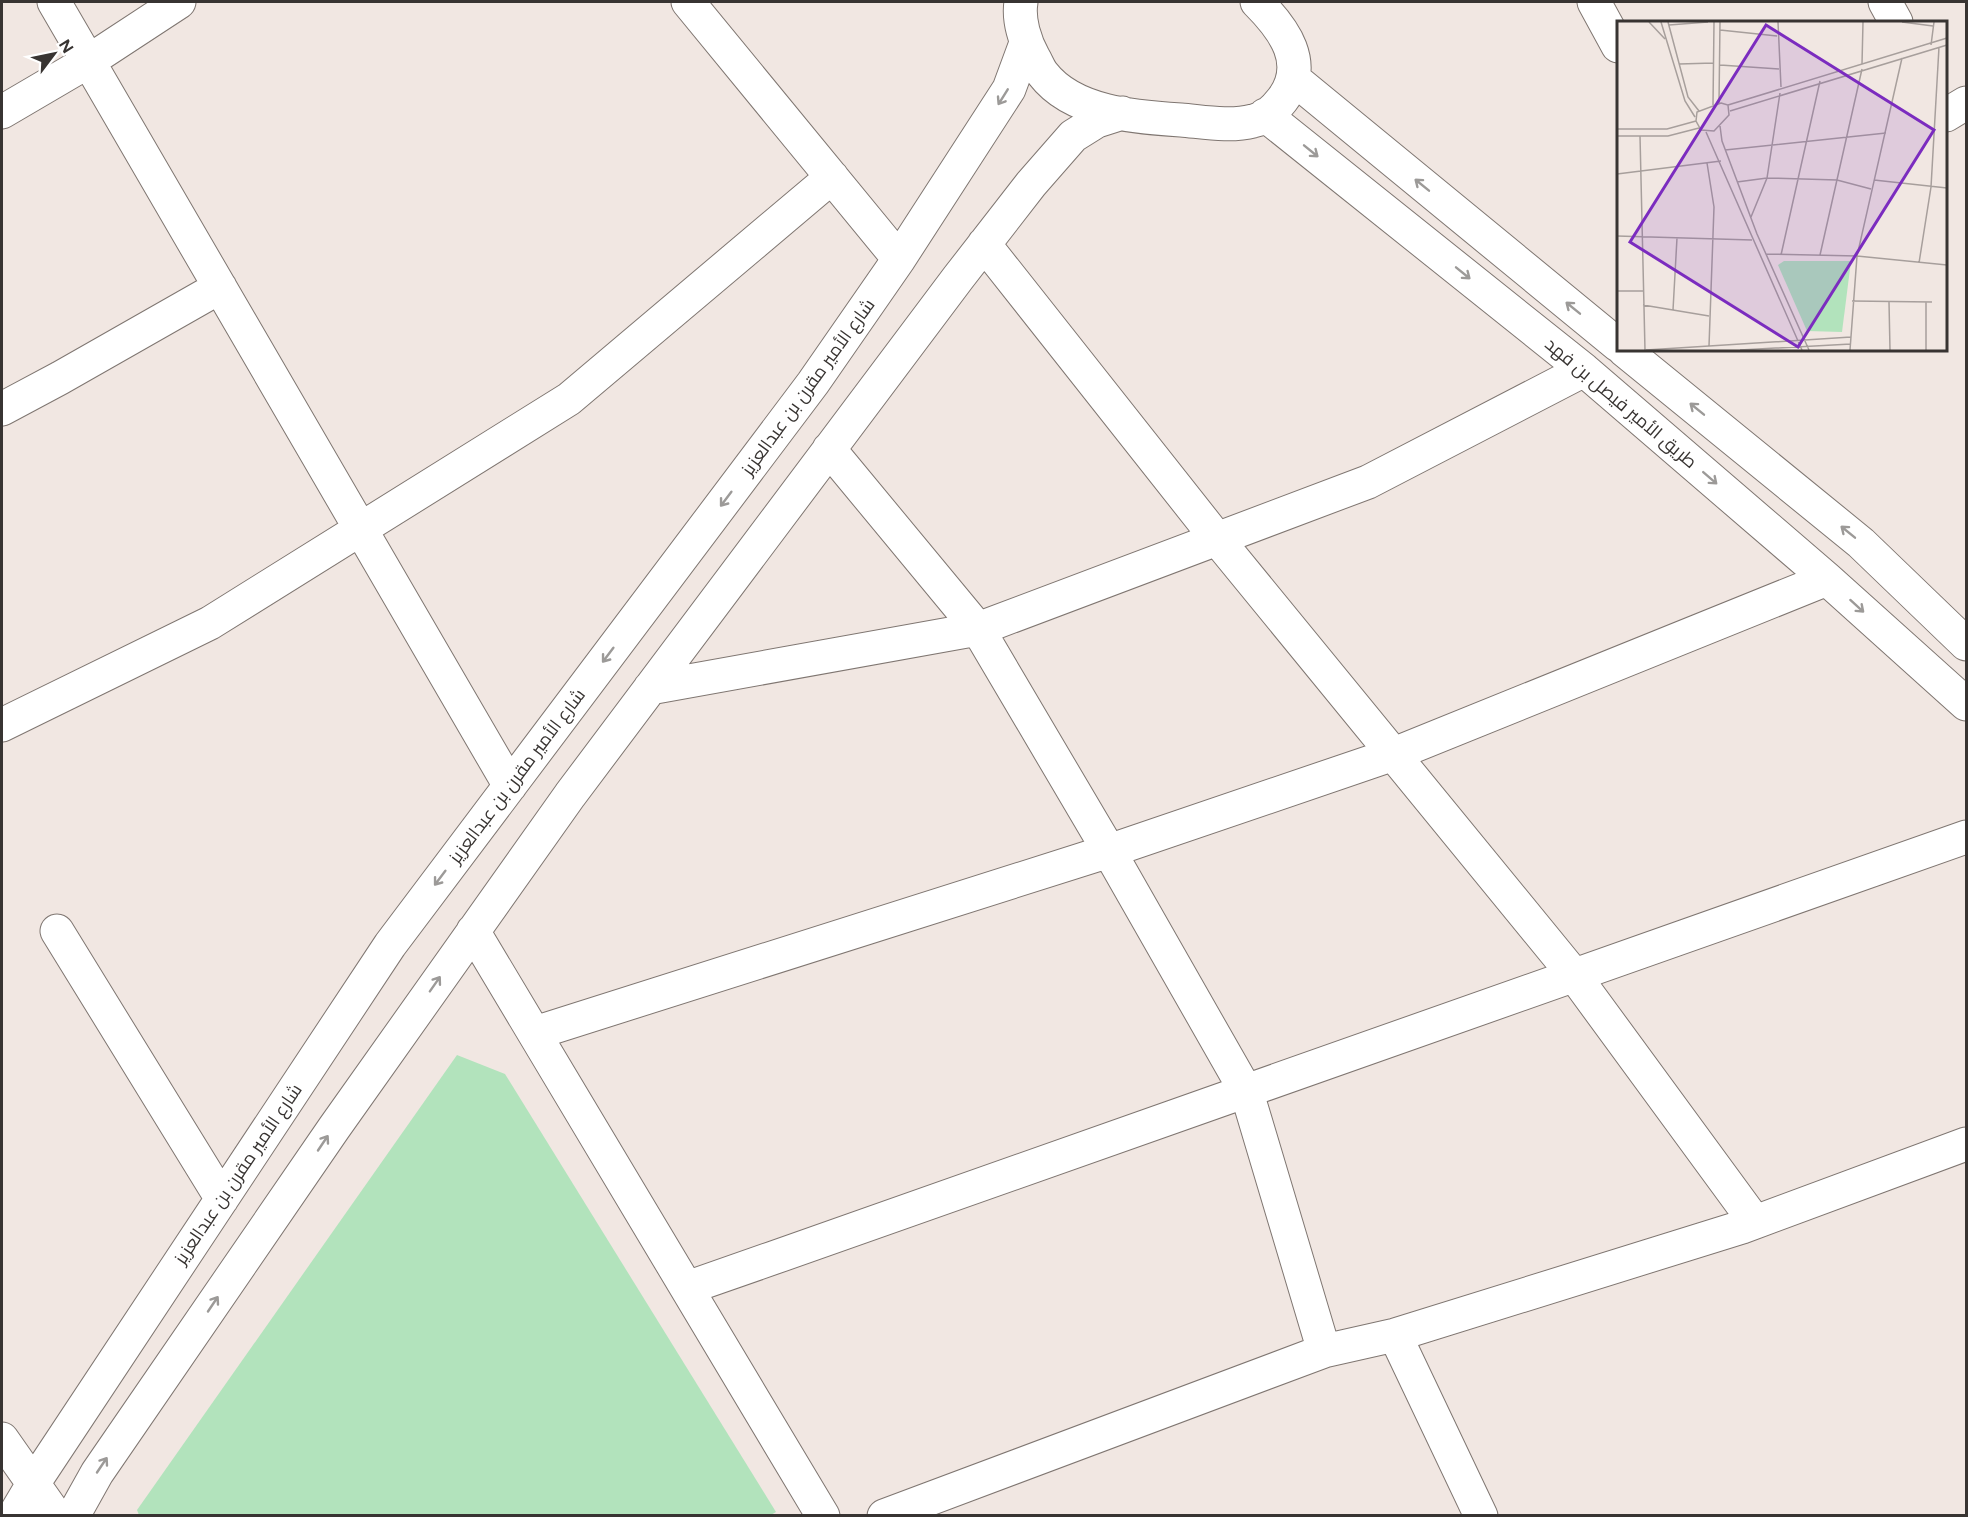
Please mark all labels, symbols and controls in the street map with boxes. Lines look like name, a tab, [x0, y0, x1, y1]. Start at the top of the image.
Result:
inset map	[1617, 21, 1947, 351]
north arrow	[24, 24, 84, 84]
text: N	[55, 36, 78, 57]
one-way arrow	[997, 88, 1009, 105]
one-way arrow	[1303, 145, 1319, 158]
one-way arrow	[1414, 178, 1430, 191]
one-way arrow	[1455, 267, 1471, 280]
street label: شارع الأمير مقرن بن عبدالعزيز	[736, 294, 880, 481]
one-way arrow	[1565, 301, 1581, 314]
street label: طريق الأمير فيصل بن فهد	[1540, 333, 1701, 474]
one-way arrow	[1689, 402, 1705, 415]
one-way arrow	[1702, 472, 1718, 485]
one-way arrow	[719, 491, 732, 507]
one-way arrow	[1841, 525, 1856, 539]
one-way arrow	[1849, 599, 1864, 613]
one-way arrow	[602, 647, 615, 663]
street label: شارع الأمير مقرن بن عبدالعزيز	[444, 684, 591, 869]
one-way arrow	[434, 869, 447, 885]
one-way arrow	[429, 976, 441, 993]
street label: شارع الأمير مقرن بن عبدالعزيز	[169, 1080, 308, 1270]
one-way arrow	[317, 1136, 329, 1152]
one-way arrow	[207, 1297, 219, 1313]
one-way arrow	[96, 1457, 109, 1474]

